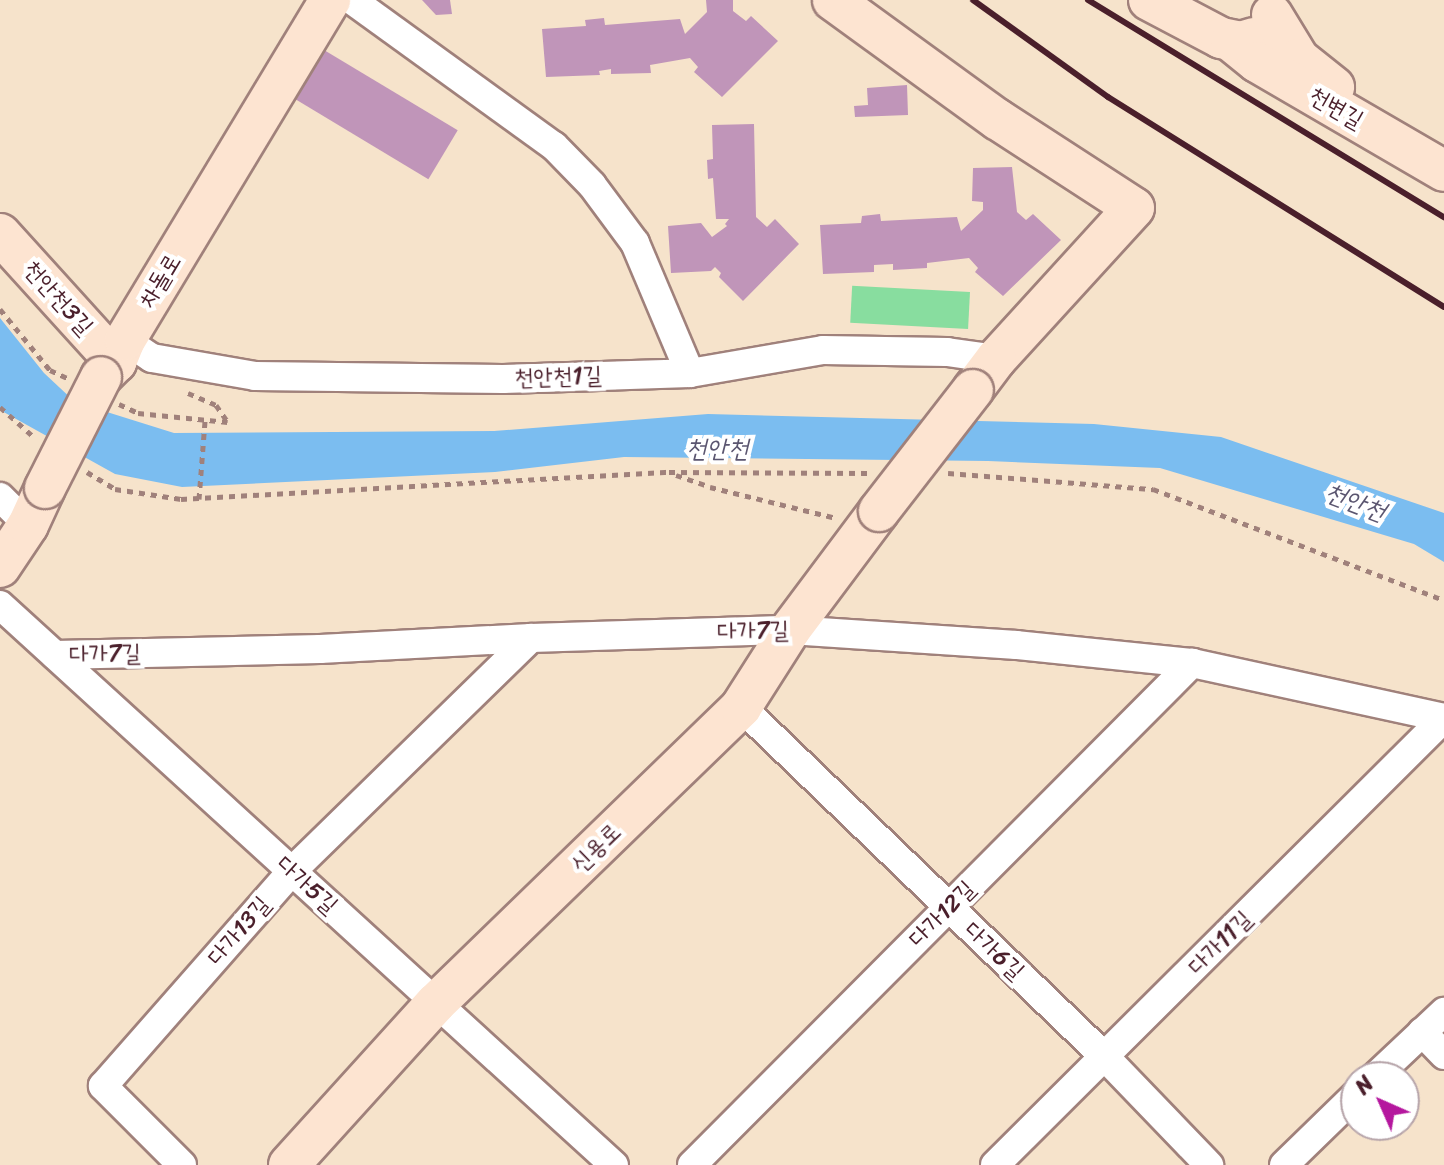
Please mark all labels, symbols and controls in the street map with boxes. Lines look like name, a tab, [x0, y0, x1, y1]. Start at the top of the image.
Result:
street label: 천변길	[1304, 81, 1368, 135]
street label: 차돌로	[133, 249, 187, 313]
street label: 천안천3길	[17, 255, 99, 341]
street label: 천안천1길	[514, 361, 602, 393]
water label: 천안천	[686, 433, 748, 465]
water label: 천안천	[1320, 476, 1390, 528]
street label: 다가7길	[717, 616, 789, 646]
street label: 다가7길	[69, 639, 141, 669]
street label: 신용로	[565, 818, 627, 878]
street label: 다가5길	[270, 850, 344, 920]
street label: 다가12길	[903, 875, 981, 953]
street label: 다가13길	[201, 891, 277, 971]
street label: 다가11길	[1182, 905, 1258, 981]
street label: 다가6길	[958, 916, 1030, 986]
north arrow	[1340, 1061, 1420, 1141]
text: N	[1345, 1066, 1383, 1104]

